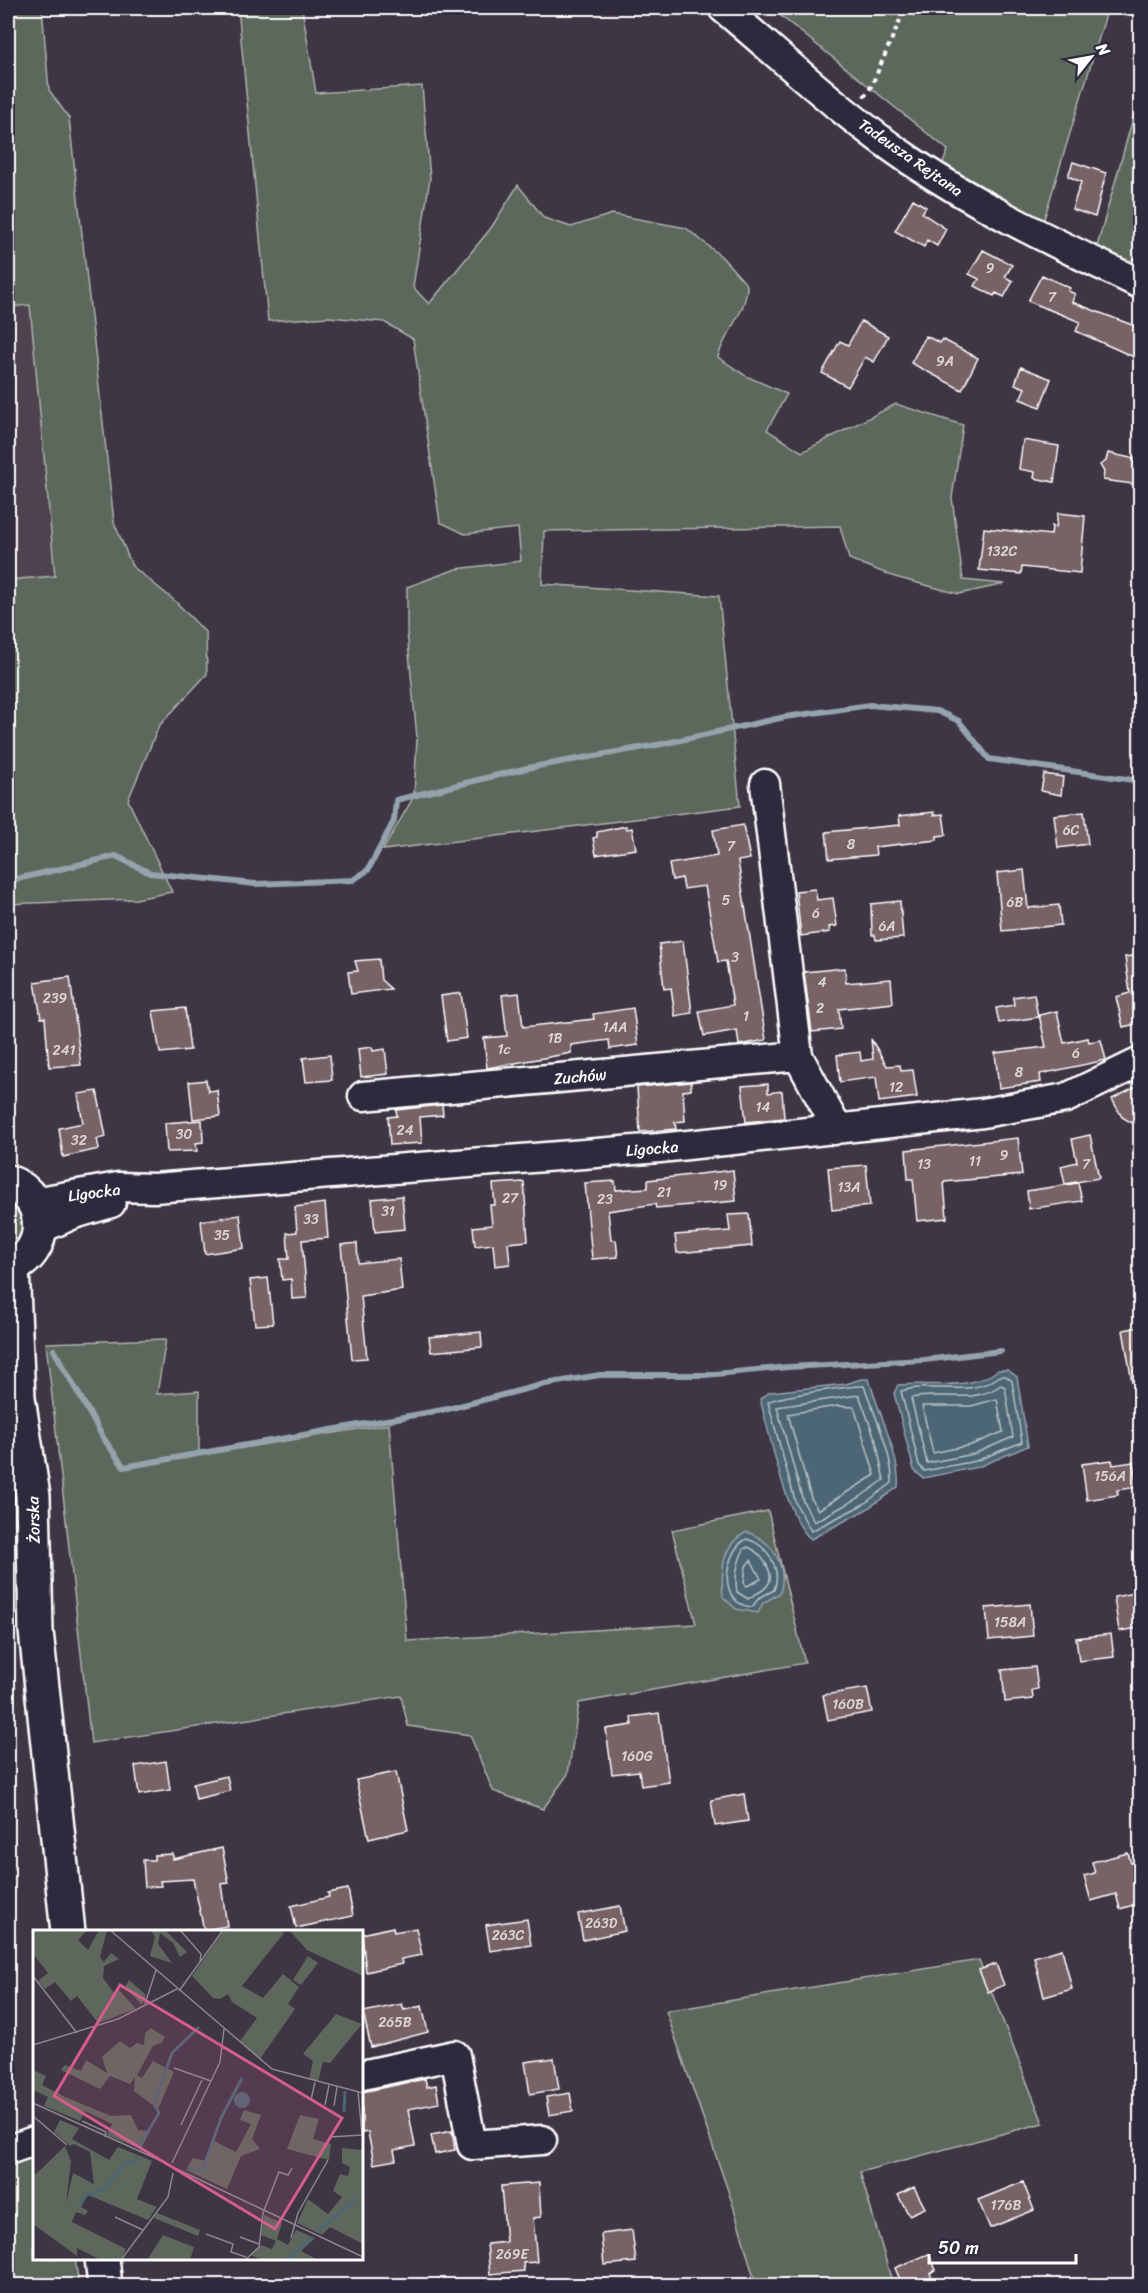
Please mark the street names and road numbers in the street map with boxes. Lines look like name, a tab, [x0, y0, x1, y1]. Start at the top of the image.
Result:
street label: Tadeusza Rejtana	[852, 110, 969, 204]
street label: Zuchów	[552, 1060, 608, 1093]
street label: Ligocka	[625, 1132, 679, 1165]
street label: Ligocka	[66, 1174, 122, 1211]
street label: Żorska	[18, 1495, 49, 1544]

